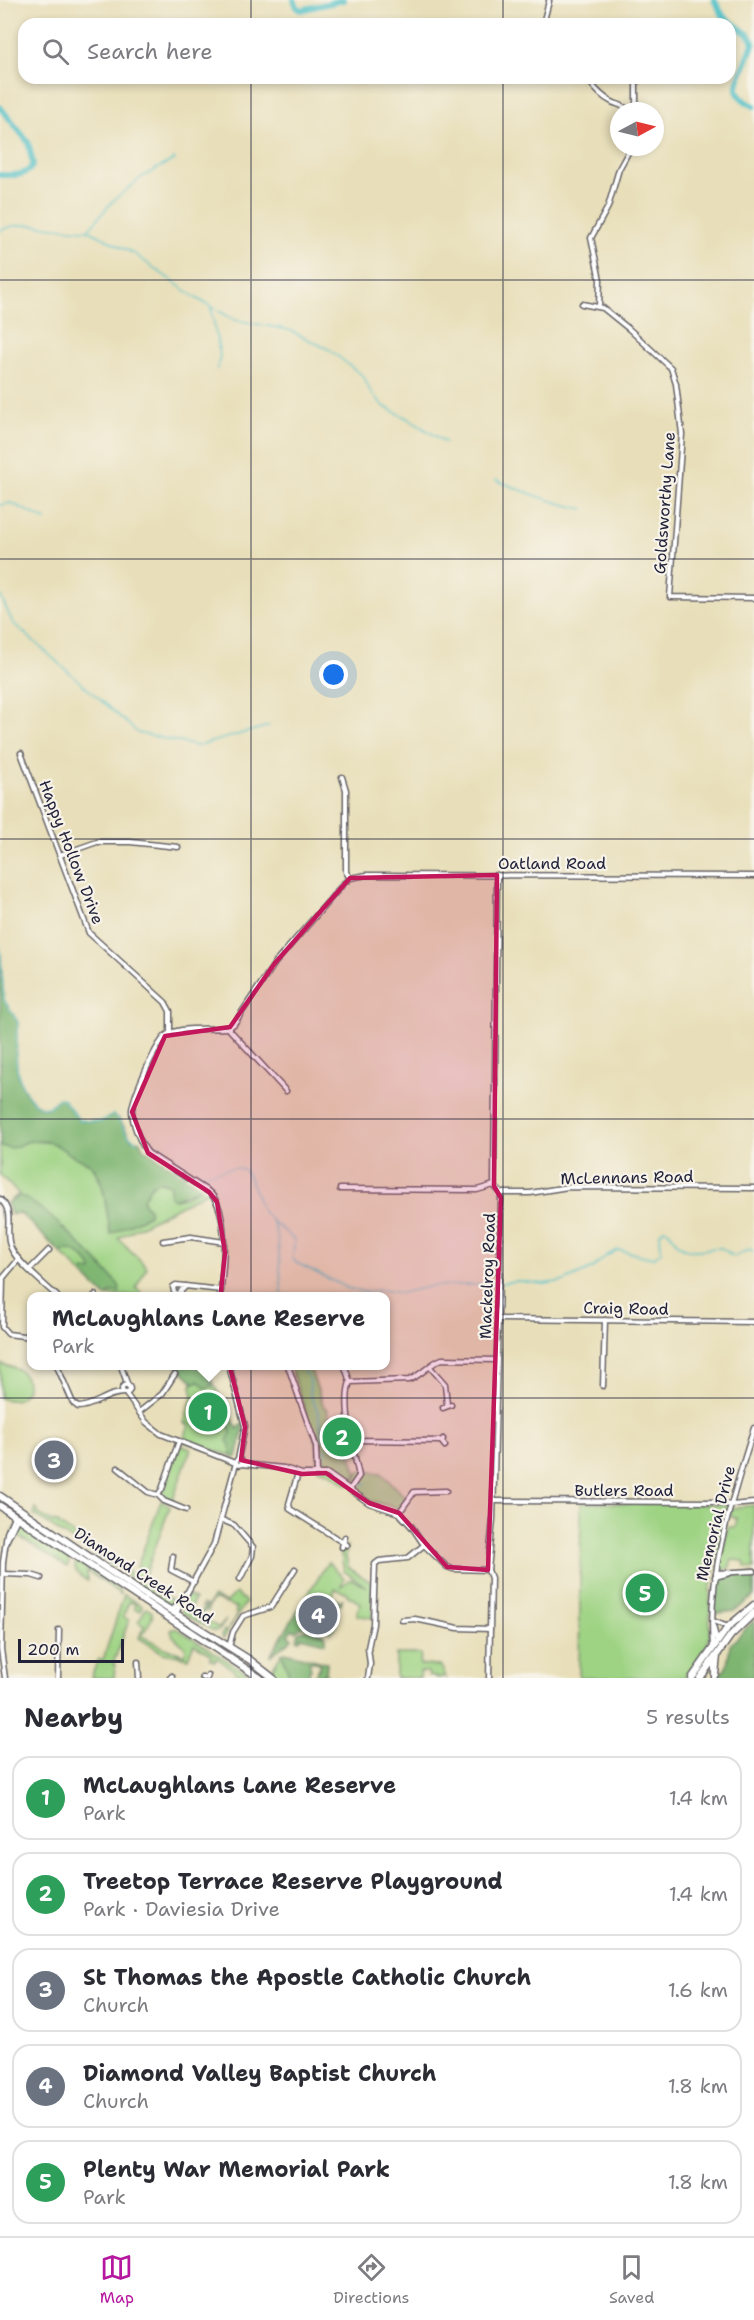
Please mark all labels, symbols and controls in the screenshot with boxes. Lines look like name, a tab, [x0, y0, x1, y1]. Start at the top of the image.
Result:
search box	[18, 18, 736, 84]
icon: search	[39, 35, 72, 68]
text: Search here	[87, 37, 213, 66]
north arrow	[610, 102, 664, 156]
street label: Goldsworthy Lane	[649, 431, 680, 575]
your location	[319, 660, 348, 689]
street label: Happy Hollow Drive	[34, 777, 109, 927]
street label: Oatland Road	[498, 853, 606, 874]
street label: McLennans Road	[560, 1166, 694, 1189]
street label: Mackelroy Road	[475, 1213, 500, 1340]
popup	[27, 1292, 390, 1370]
street label: Craig Road	[583, 1297, 669, 1320]
text: McLaughlans Lane Reserve	[52, 1304, 365, 1333]
text: Park	[52, 1333, 95, 1359]
pin: 1	[188, 1390, 228, 1434]
pin: 2	[322, 1414, 362, 1460]
pin: 3	[34, 1438, 74, 1482]
street label: Memorial Drive	[691, 1463, 740, 1583]
street label: Butlers Road	[574, 1480, 674, 1501]
street label: Diamond Creek Road	[70, 1522, 217, 1628]
pin: 5	[626, 1570, 664, 1616]
pin: 4	[298, 1592, 338, 1638]
scale bar	[18, 1636, 124, 1664]
text: 200 m	[27, 1639, 79, 1660]
text: Nearby	[24, 1700, 123, 1735]
text: 5 results	[646, 1704, 730, 1730]
text: McLaughlans Lane Reserve	[83, 1771, 396, 1800]
text: 1	[41, 1785, 50, 1811]
text: 1.4 km	[669, 1785, 728, 1811]
text: Park	[83, 1800, 126, 1826]
text: Treetop Terrace Reserve Playground	[83, 1867, 503, 1896]
text: 2	[39, 1881, 53, 1907]
text: 1.4 km	[669, 1881, 728, 1907]
text: Park · Daviesia Drive	[83, 1896, 280, 1922]
text: St Thomas the Apostle Catholic Church	[83, 1963, 531, 1992]
text: 3	[39, 1977, 53, 2003]
text: 1.6 km	[668, 1977, 728, 2003]
text: Church	[83, 1992, 149, 2018]
text: Diamond Valley Baptist Church	[83, 2059, 436, 2088]
text: 4	[39, 2073, 53, 2099]
text: 1.8 km	[668, 2073, 728, 2099]
text: Church	[83, 2088, 149, 2114]
text: Plenty War Memorial Park	[83, 2155, 390, 2184]
text: 5	[39, 2169, 52, 2195]
text: 1.8 km	[668, 2169, 728, 2195]
text: Park	[83, 2184, 126, 2210]
tab: Map	[100, 2251, 134, 2308]
tab: Directions	[333, 2251, 410, 2308]
tab: Saved	[609, 2251, 654, 2308]

